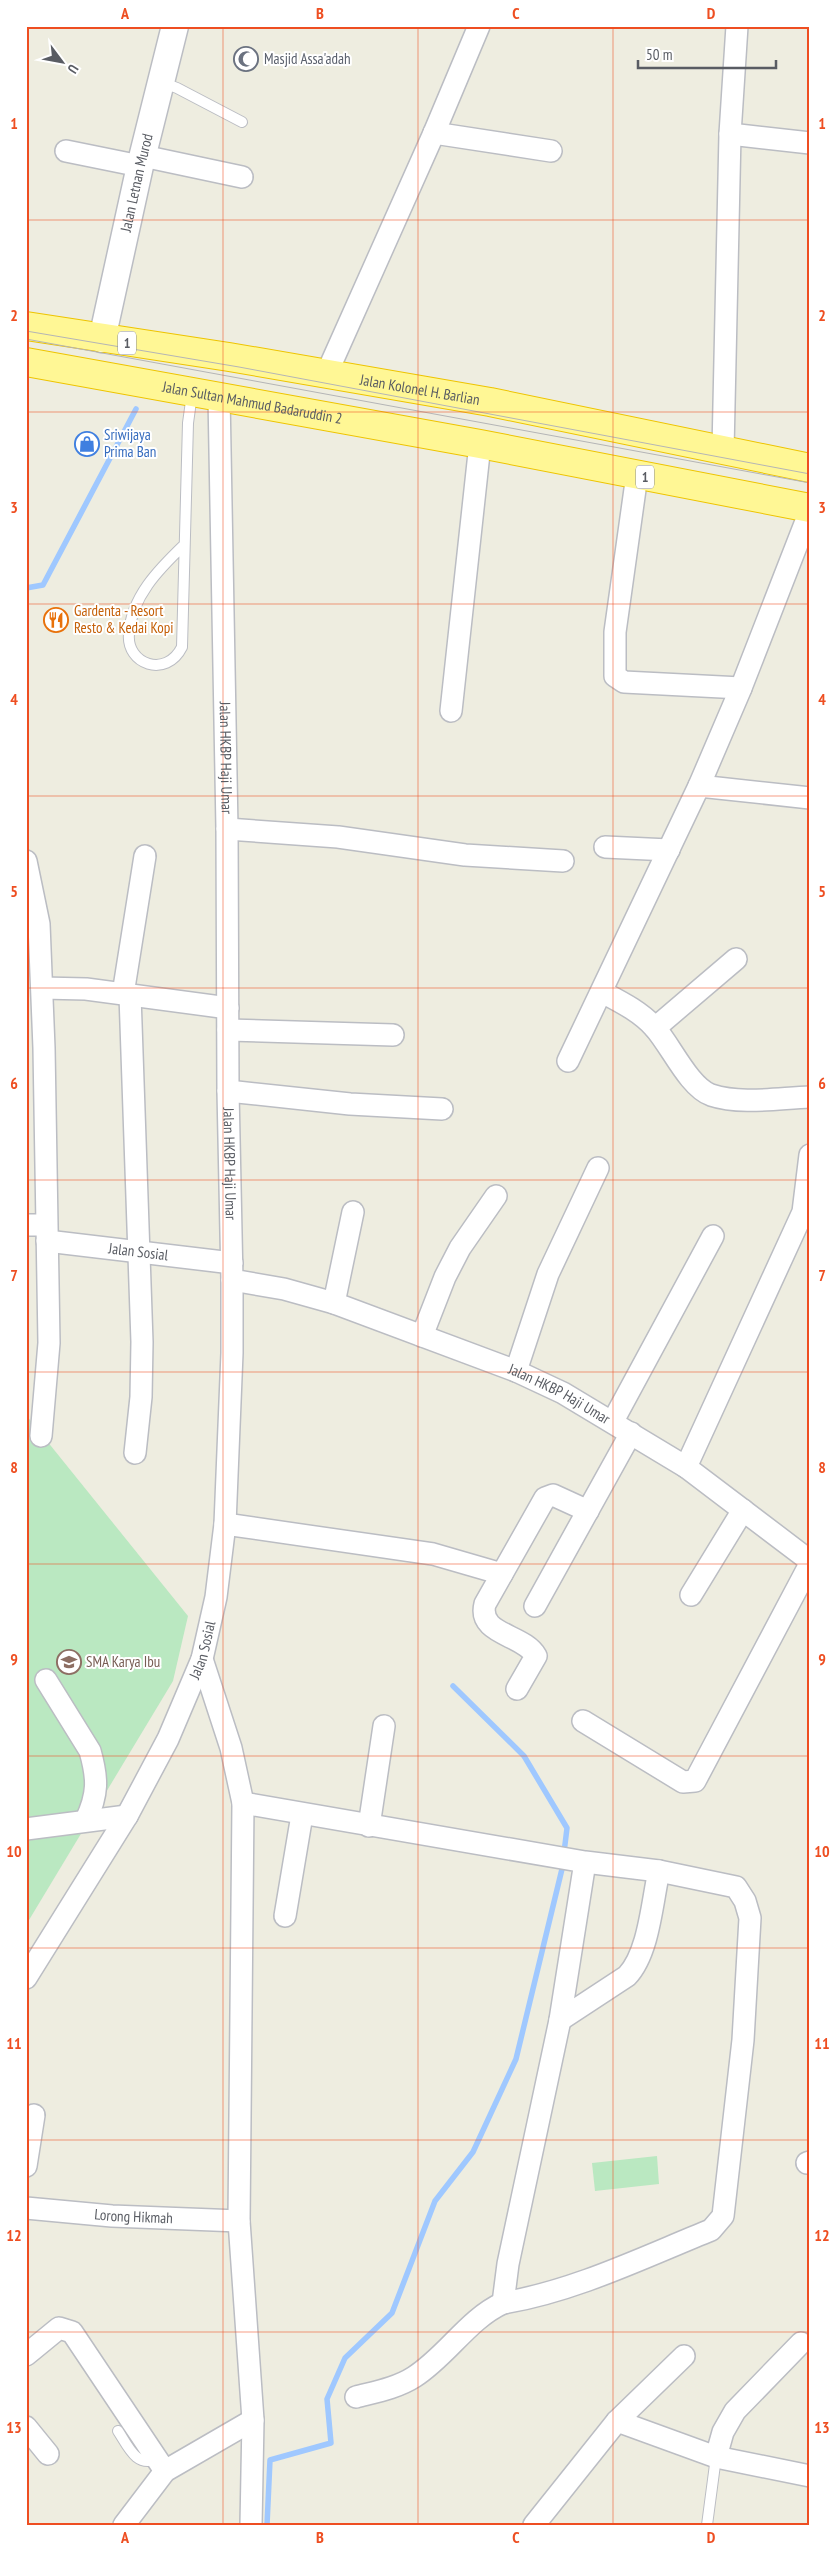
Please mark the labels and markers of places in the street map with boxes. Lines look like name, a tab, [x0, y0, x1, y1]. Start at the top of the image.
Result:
mosque icon: Masjid Assa'adah	[233, 46, 259, 72]
place label: Masjid Assa'adah	[264, 49, 350, 68]
place label: Sriwijaya Prima Ban	[104, 425, 156, 461]
shop icon: Sriwijaya Prima Ban	[74, 431, 100, 457]
place label: Gardenta - Resort Resto & Kedai Kopi	[74, 601, 174, 637]
restaurant icon: Gardenta - Resort Resto & Kedai Kopi	[43, 607, 69, 633]
school or university icon: SMA Karya Ibu	[56, 1649, 82, 1675]
place label: SMA Karya Ibu	[86, 1652, 160, 1671]

